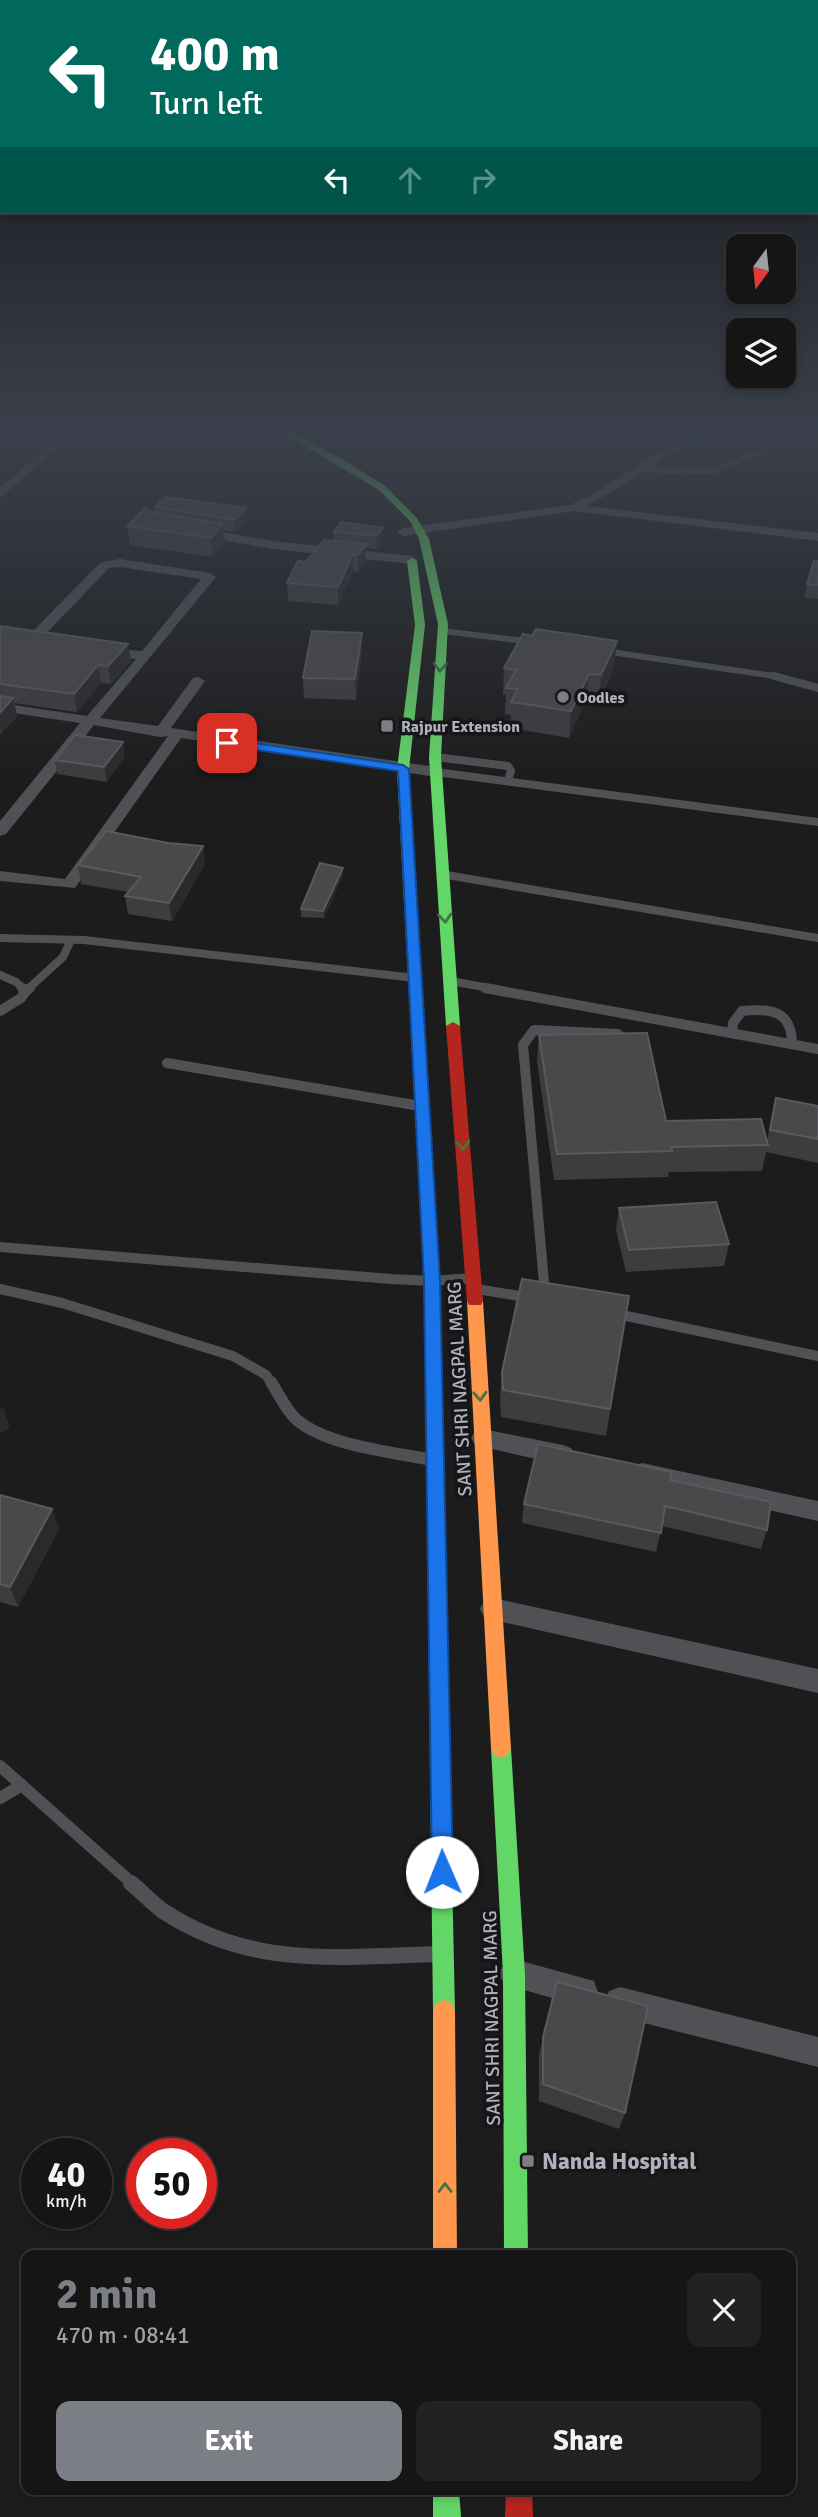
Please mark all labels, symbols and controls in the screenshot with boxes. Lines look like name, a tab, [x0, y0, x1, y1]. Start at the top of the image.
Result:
text: 400 m	[150, 24, 280, 84]
icon: left	[35, 28, 126, 119]
text: Turn left	[150, 84, 263, 123]
icon: left	[318, 161, 356, 199]
icon: ahead	[391, 161, 429, 199]
icon: right	[464, 161, 502, 199]
north arrow	[726, 234, 796, 304]
map controls	[726, 234, 796, 388]
button: layers	[726, 318, 796, 388]
one-way arrow	[433, 661, 448, 672]
place label: Oodles	[577, 688, 625, 708]
marker: Oodles	[555, 689, 571, 705]
pin	[197, 713, 257, 773]
place label: Rajpur Extension	[401, 717, 520, 737]
marker: Rajpur Extension	[379, 718, 395, 734]
icon: arrive	[208, 724, 246, 762]
one-way arrow	[437, 913, 452, 924]
one-way arrow	[455, 1140, 470, 1151]
street label: SANT SHRI NAGPAL MARG	[442, 1281, 478, 1497]
one-way arrow	[473, 1391, 488, 1402]
position arrow	[405, 1835, 479, 1909]
street label: SANT SHRI NAGPAL MARG	[478, 1910, 506, 2126]
speed limit sign: 50	[126, 2138, 217, 2229]
place label: Nanda Hospital	[542, 2147, 696, 2176]
text: 40	[48, 2153, 85, 2196]
marker: Nanda Hospital	[520, 2153, 536, 2169]
one-way arrow	[437, 2182, 453, 2192]
text: km/h	[46, 2190, 87, 2212]
text: 2 min	[56, 2269, 157, 2320]
button: close	[687, 2273, 761, 2347]
text: 470 m · 08:41	[56, 2321, 190, 2350]
button: Exit	[56, 2401, 402, 2481]
button: Share	[416, 2401, 761, 2481]

